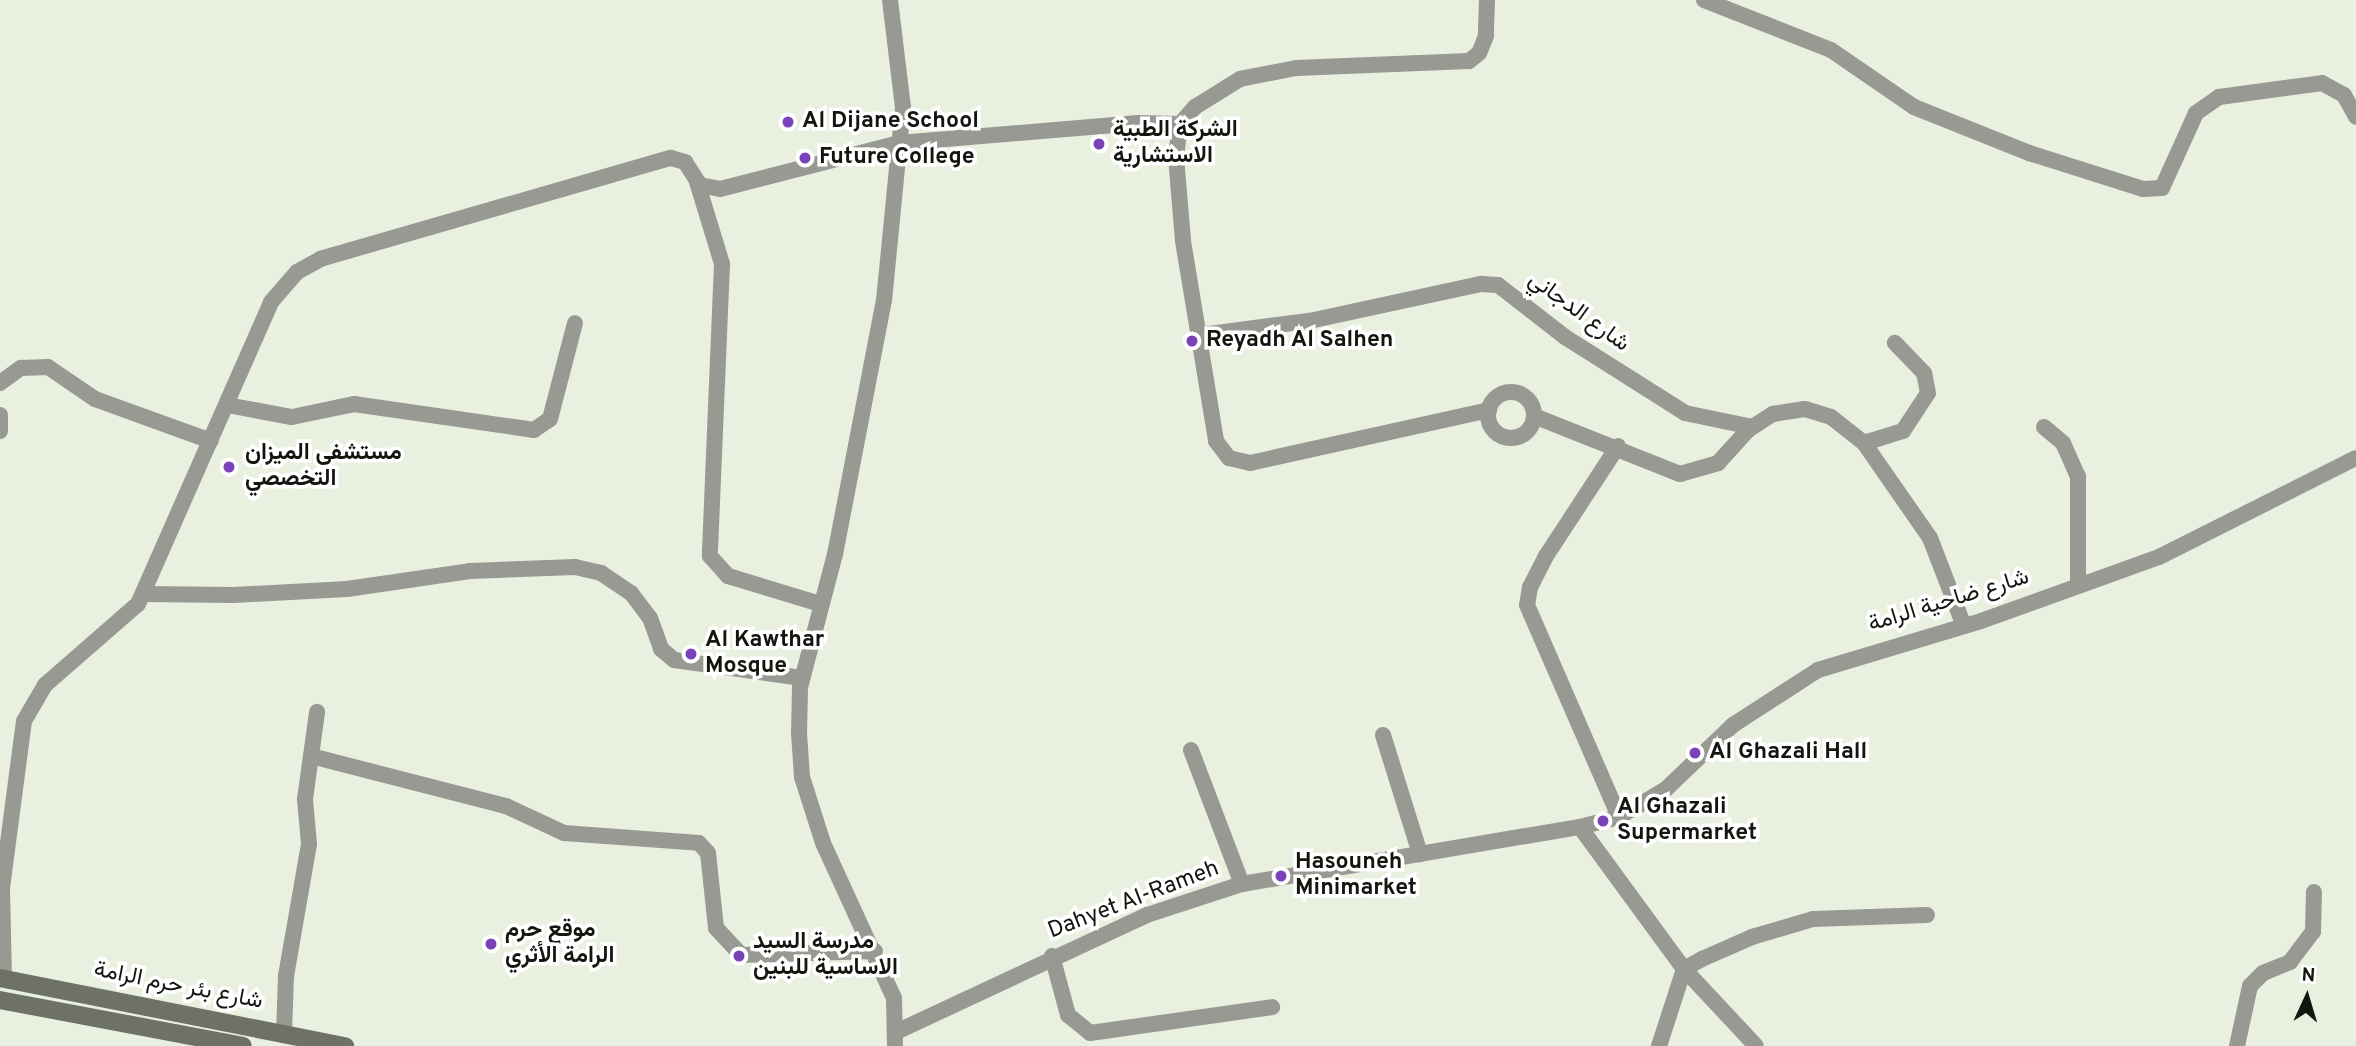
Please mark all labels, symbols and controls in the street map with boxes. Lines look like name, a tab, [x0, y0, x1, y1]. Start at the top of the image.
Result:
place label: Al Dijane School	[802, 108, 979, 136]
marker: Al Dijane School	[780, 114, 796, 130]
place label: الشركة الطبية الاستشارية	[1113, 117, 1238, 171]
marker: الشركة الطبية الاستشارية	[1091, 136, 1107, 152]
place label: Future College	[819, 144, 974, 172]
marker: Future College	[797, 150, 813, 166]
street label: شارع الدجاني	[1522, 267, 1634, 359]
place label: Reyadh Al Salhen	[1206, 327, 1394, 355]
marker: Reyadh Al Salhen	[1184, 333, 1200, 349]
place label: مستشفى الميزان التخصصي	[245, 440, 402, 494]
marker: مستشفى الميزان التخصصي	[219, 457, 239, 477]
street label: شارع ضاحية الرامة	[1865, 564, 2033, 640]
place label: Al Kawthar Mosque	[705, 627, 824, 681]
marker: Al Kawthar Mosque	[683, 646, 699, 662]
place label: Al Ghazali Hall	[1709, 739, 1867, 767]
marker: Al Ghazali Hall	[1687, 745, 1703, 761]
place label: Al Ghazali Supermarket	[1617, 794, 1757, 848]
marker: Al Ghazali Supermarket	[1595, 813, 1611, 829]
place label: Hasouneh Minimarket	[1295, 849, 1417, 903]
street label: Dahyet Al-Rameh	[1044, 856, 1224, 946]
marker: Hasouneh Minimarket	[1273, 868, 1289, 884]
place label: موقع حرم الرامة الأثري	[505, 917, 614, 971]
place label: مدرسة السيد الاساسية للبنين	[753, 929, 898, 983]
marker: موقع حرم الرامة الأثري	[483, 936, 499, 952]
marker: مدرسة السيد الاساسية للبنين	[731, 948, 747, 964]
street label: شارع بئر حرم الرامة	[91, 957, 265, 1017]
north arrow	[2272, 962, 2342, 1032]
text: N	[2301, 964, 2316, 988]

